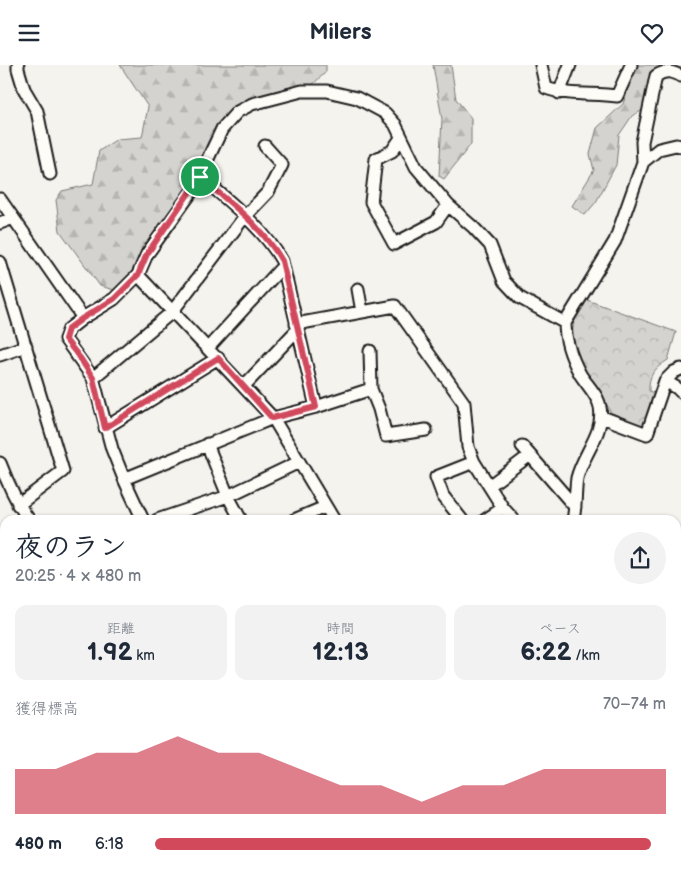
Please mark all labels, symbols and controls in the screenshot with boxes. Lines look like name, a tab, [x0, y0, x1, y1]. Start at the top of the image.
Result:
icon: menu	[15, 19, 43, 47]
text: Milers	[309, 19, 372, 46]
icon: heart	[638, 19, 666, 47]
pin	[179, 156, 221, 198]
icon: arrive	[186, 163, 214, 191]
text: 夜のラン	[15, 531, 127, 564]
button: share	[614, 532, 666, 584]
text: 20:25 · 4 × 480 m	[15, 567, 141, 586]
text: 距離	[107, 620, 135, 637]
text: 時間	[326, 620, 354, 637]
text: ペース	[540, 620, 581, 637]
text: 1.92	[87, 637, 133, 668]
text: 12:13	[312, 637, 369, 668]
text: 6:22	[520, 637, 571, 668]
text: km	[133, 647, 155, 664]
text: /km	[571, 647, 600, 664]
text: 70–74 m	[603, 695, 666, 714]
text: 獲得標高	[15, 700, 79, 719]
text: 480 m	[15, 835, 62, 854]
text: 6:18	[95, 835, 124, 854]

